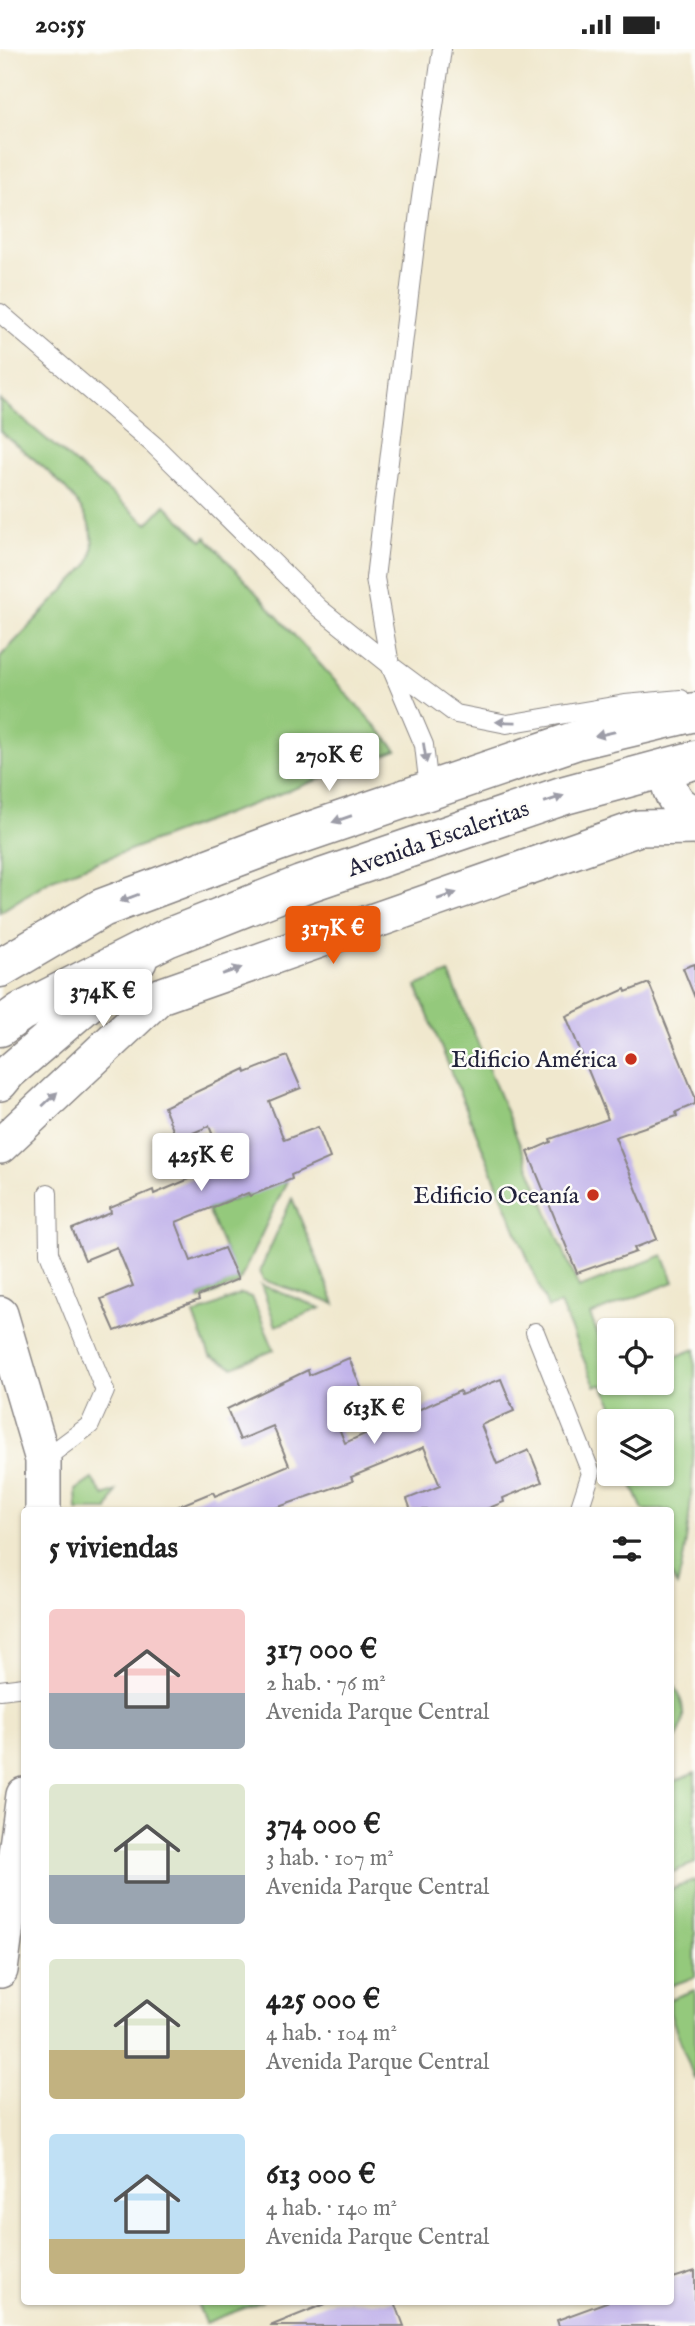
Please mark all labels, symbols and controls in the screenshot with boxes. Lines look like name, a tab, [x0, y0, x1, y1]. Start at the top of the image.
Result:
text: 20:55	[35, 8, 86, 41]
one-way arrow	[495, 716, 517, 728]
one-way arrow	[594, 728, 616, 739]
pin: 270K €	[272, 733, 386, 793]
text: 270K €	[295, 741, 363, 770]
one-way arrow	[420, 742, 431, 764]
one-way arrow	[543, 793, 564, 803]
street label: Avenida Escaleritas	[343, 794, 533, 885]
one-way arrow	[331, 814, 352, 825]
one-way arrow	[437, 890, 458, 901]
one-way arrow	[118, 893, 139, 904]
pin: 317K €	[276, 907, 390, 966]
text: 317K €	[301, 914, 365, 943]
one-way arrow	[222, 965, 243, 976]
pin: 374K €	[46, 969, 160, 1029]
text: 374K €	[70, 977, 136, 1006]
place label: Edificio América	[451, 1045, 618, 1076]
marker: Edificio América	[623, 1051, 639, 1067]
one-way arrow	[41, 1092, 58, 1108]
pin: 425K €	[144, 1133, 258, 1193]
text: 425K €	[168, 1141, 234, 1170]
place label: Edificio Oceanía	[413, 1181, 580, 1212]
marker: Edificio Oceanía	[585, 1187, 601, 1203]
map controls	[597, 1318, 674, 1486]
button: locate	[597, 1318, 674, 1395]
pin: 613K €	[317, 1387, 431, 1446]
text: 613K €	[343, 1394, 405, 1423]
button: layers	[597, 1409, 674, 1486]
text: 5 viviendas	[49, 1530, 178, 1568]
icon: filters	[608, 1530, 646, 1568]
text: 317 000 €	[266, 1631, 377, 1669]
icon: home	[105, 1637, 189, 1721]
text: 2 hab. · 76 m²	[266, 1669, 386, 1698]
text: Avenida Parque Central	[266, 1698, 489, 1727]
text: 374 000 €	[266, 1806, 381, 1844]
icon: home	[105, 1812, 189, 1896]
text: 3 hab. · 107 m²	[266, 1844, 394, 1873]
text: Avenida Parque Central	[266, 1873, 489, 1902]
text: 425 000 €	[266, 1981, 380, 2019]
icon: home	[105, 1987, 189, 2071]
text: 4 hab. · 104 m²	[266, 2019, 397, 2048]
text: Avenida Parque Central	[266, 2048, 489, 2077]
text: 613 000 €	[266, 2156, 376, 2194]
icon: home	[105, 2162, 189, 2246]
text: 4 hab. · 140 m²	[266, 2194, 397, 2223]
text: Avenida Parque Central	[266, 2223, 489, 2252]

